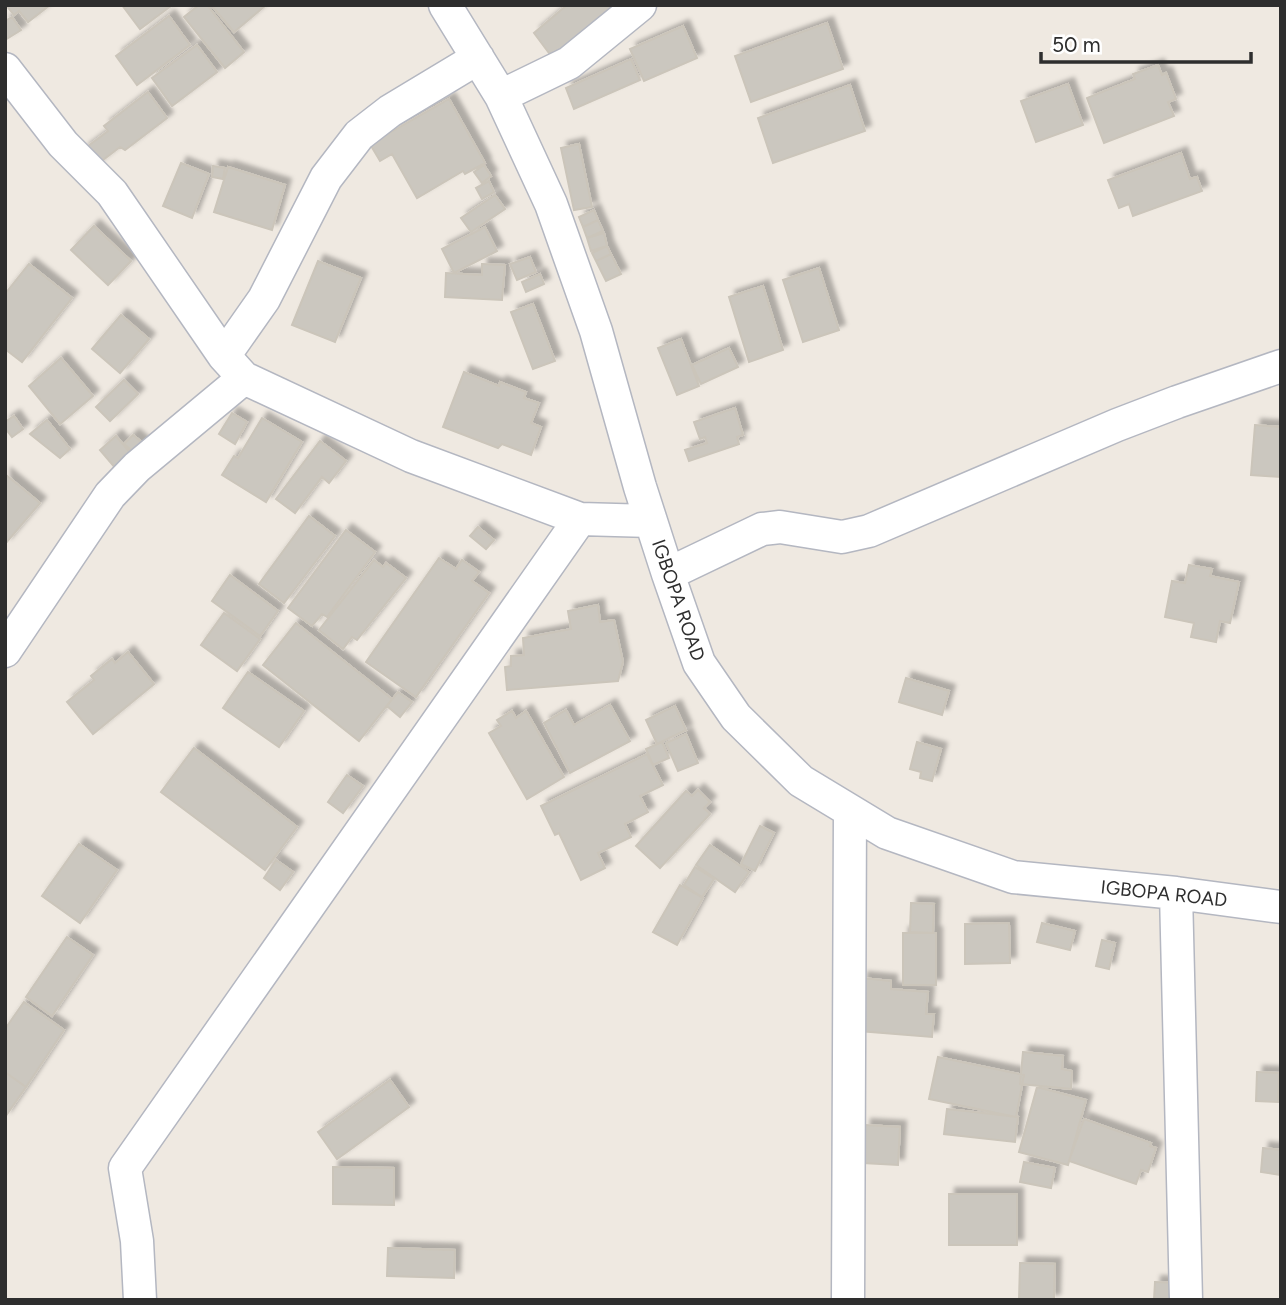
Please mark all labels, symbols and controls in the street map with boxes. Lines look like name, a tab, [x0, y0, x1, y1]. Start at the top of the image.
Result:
scale bar	[1041, 21, 1251, 65]
text: 50 m	[1052, 32, 1101, 57]
street label: IGBOPA ROAD	[647, 536, 710, 664]
street label: IGBOPA ROAD	[1100, 875, 1228, 912]

